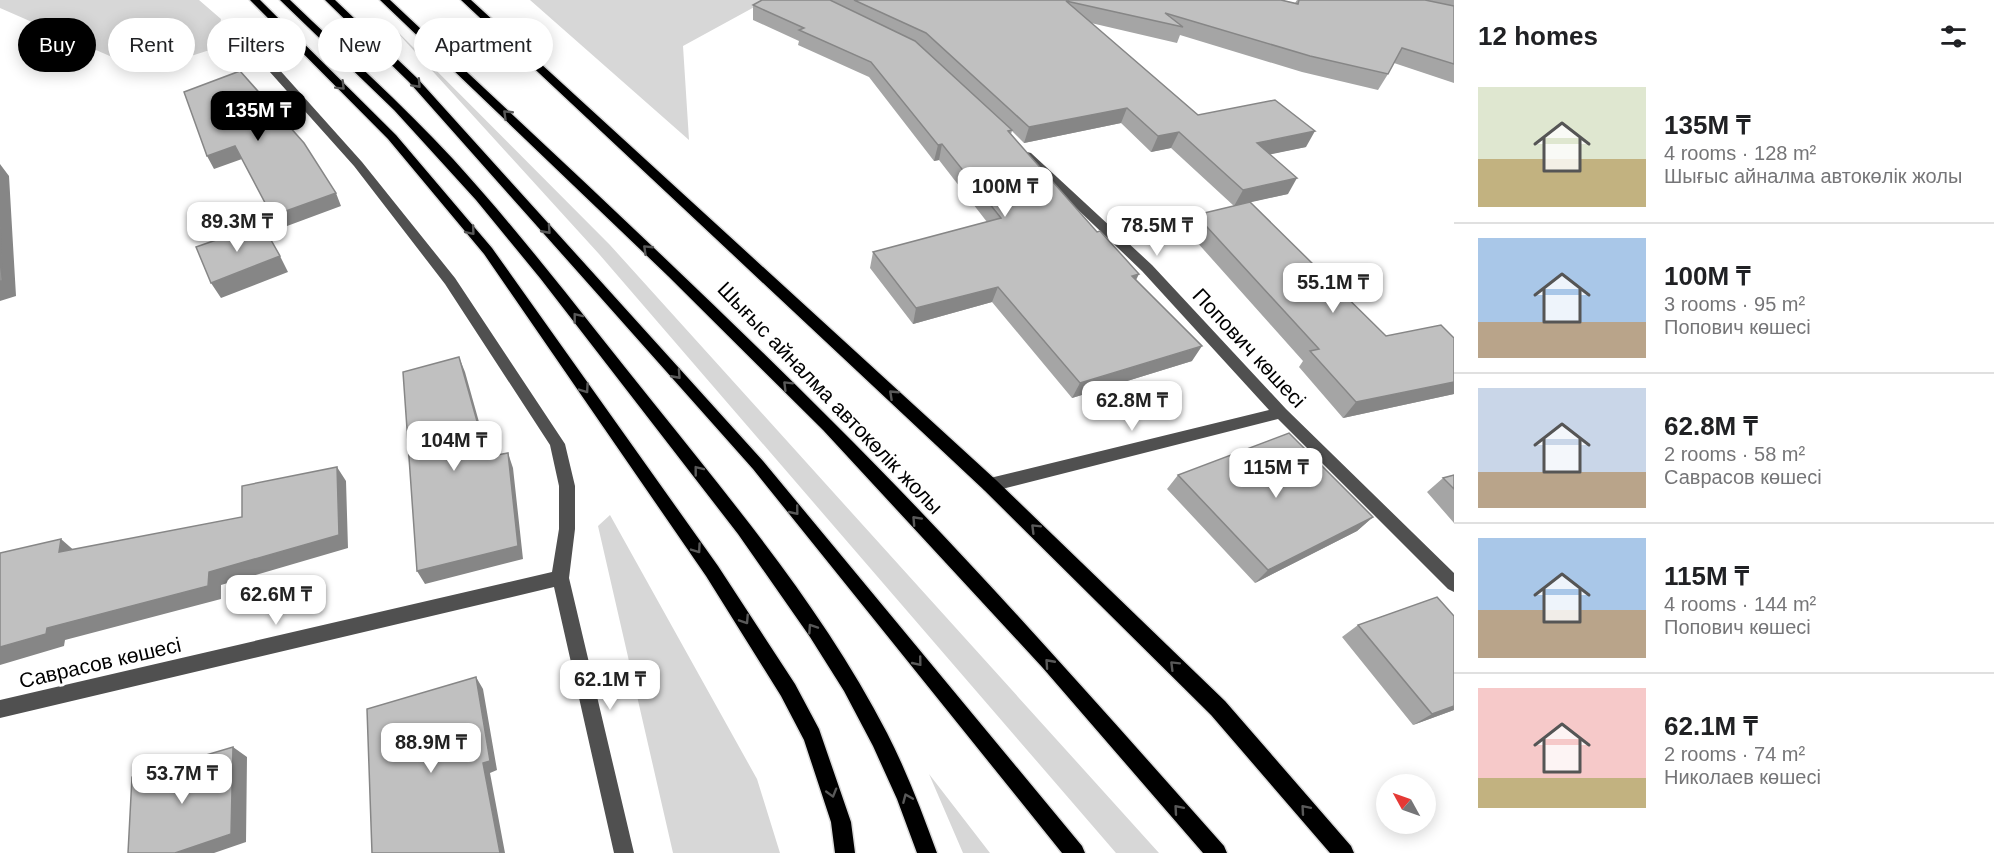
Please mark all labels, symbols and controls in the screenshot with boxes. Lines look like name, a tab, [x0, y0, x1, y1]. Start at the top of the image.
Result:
chip: Buy	[18, 18, 96, 72]
chip: Rent	[108, 18, 195, 72]
chip: Filters	[207, 18, 306, 72]
chip: New	[318, 18, 402, 72]
chip: Apartment	[414, 18, 553, 72]
icon: filters	[1937, 20, 1970, 53]
text: 12 homes	[1478, 21, 1598, 51]
one-way arrow	[410, 78, 421, 88]
one-way arrow	[334, 79, 344, 90]
pin: 135M ₸	[209, 91, 307, 142]
text: 135M ₸	[225, 99, 291, 121]
one-way arrow	[503, 110, 514, 121]
text: 135M ₸	[1664, 110, 1750, 140]
icon: home	[1526, 111, 1598, 183]
text: 4 rooms · 128 m²	[1664, 142, 1816, 164]
text: Шығыс айналма автокөлік жолы	[1664, 165, 1962, 187]
pin: 100M ₸	[956, 167, 1054, 218]
text: 100M ₸	[972, 175, 1038, 197]
pin: 89.3M ₸	[182, 202, 292, 253]
pin: 78.5M ₸	[1102, 206, 1212, 257]
text: 89.3M ₸	[201, 210, 273, 232]
text: 78.5M ₸	[1121, 214, 1193, 236]
one-way arrow	[540, 223, 551, 233]
one-way arrow	[464, 224, 475, 235]
one-way arrow	[644, 245, 655, 256]
text: 100M ₸	[1664, 261, 1750, 291]
icon: home	[1526, 262, 1598, 334]
pin: 55.1M ₸	[1278, 263, 1388, 314]
text: 55.1M ₸	[1297, 271, 1369, 293]
street label: Шығыс айналма автокөлік жолы	[713, 277, 947, 518]
street label: Попович көшесі	[1188, 283, 1310, 412]
text: 3 rooms · 95 m²	[1664, 293, 1805, 315]
one-way arrow	[573, 313, 584, 324]
text: Попович көшесі	[1664, 316, 1811, 338]
one-way arrow	[670, 368, 681, 379]
one-way arrow	[783, 381, 793, 392]
pin: 62.8M ₸	[1077, 381, 1187, 432]
one-way arrow	[578, 382, 589, 393]
text: 62.8M ₸	[1096, 389, 1168, 411]
one-way arrow	[890, 391, 901, 402]
text: 62.8M ₸	[1664, 411, 1758, 441]
icon: home	[1526, 412, 1598, 484]
pin: 104M ₸	[405, 421, 503, 472]
text: 104M ₸	[421, 429, 487, 451]
text: 2 rooms · 58 m²	[1664, 443, 1805, 465]
pin: 115M ₸	[1227, 448, 1325, 499]
text: 115M ₸	[1243, 456, 1309, 478]
one-way arrow	[694, 466, 705, 477]
text: Саврасов көшесі	[1664, 466, 1822, 488]
one-way arrow	[788, 504, 799, 515]
one-way arrow	[912, 517, 923, 527]
one-way arrow	[1031, 525, 1042, 536]
one-way arrow	[690, 542, 701, 553]
text: 115M ₸	[1664, 561, 1749, 591]
icon: home	[1526, 562, 1598, 634]
pin: 62.6M ₸	[221, 575, 331, 626]
text: 62.6M ₸	[240, 583, 312, 605]
text: 4 rooms · 144 m²	[1664, 593, 1816, 615]
one-way arrow	[737, 614, 749, 624]
text: Попович көшесі	[1664, 616, 1811, 638]
one-way arrow	[808, 624, 819, 635]
street label: Саврасов көшесі	[17, 633, 183, 692]
one-way arrow	[911, 655, 922, 666]
one-way arrow	[1045, 659, 1056, 670]
pin: 62.1M ₸	[555, 660, 665, 711]
one-way arrow	[1170, 662, 1181, 673]
text: 62.1M ₸	[574, 668, 646, 690]
text: 62.1M ₸	[1664, 711, 1758, 741]
icon: home	[1526, 712, 1598, 784]
pin: 88.9M ₸	[376, 723, 486, 774]
text: 88.9M ₸	[395, 731, 467, 753]
text: 2 rooms · 74 m²	[1664, 743, 1805, 765]
pin: 53.7M ₸	[127, 754, 237, 805]
text: 53.7M ₸	[146, 762, 218, 784]
text: Николаев көшесі	[1664, 766, 1821, 788]
north arrow	[1376, 774, 1436, 834]
map controls	[1376, 774, 1436, 834]
one-way arrow	[825, 787, 837, 798]
one-way arrow	[902, 793, 914, 804]
one-way arrow	[1174, 805, 1185, 816]
one-way arrow	[1302, 805, 1313, 816]

